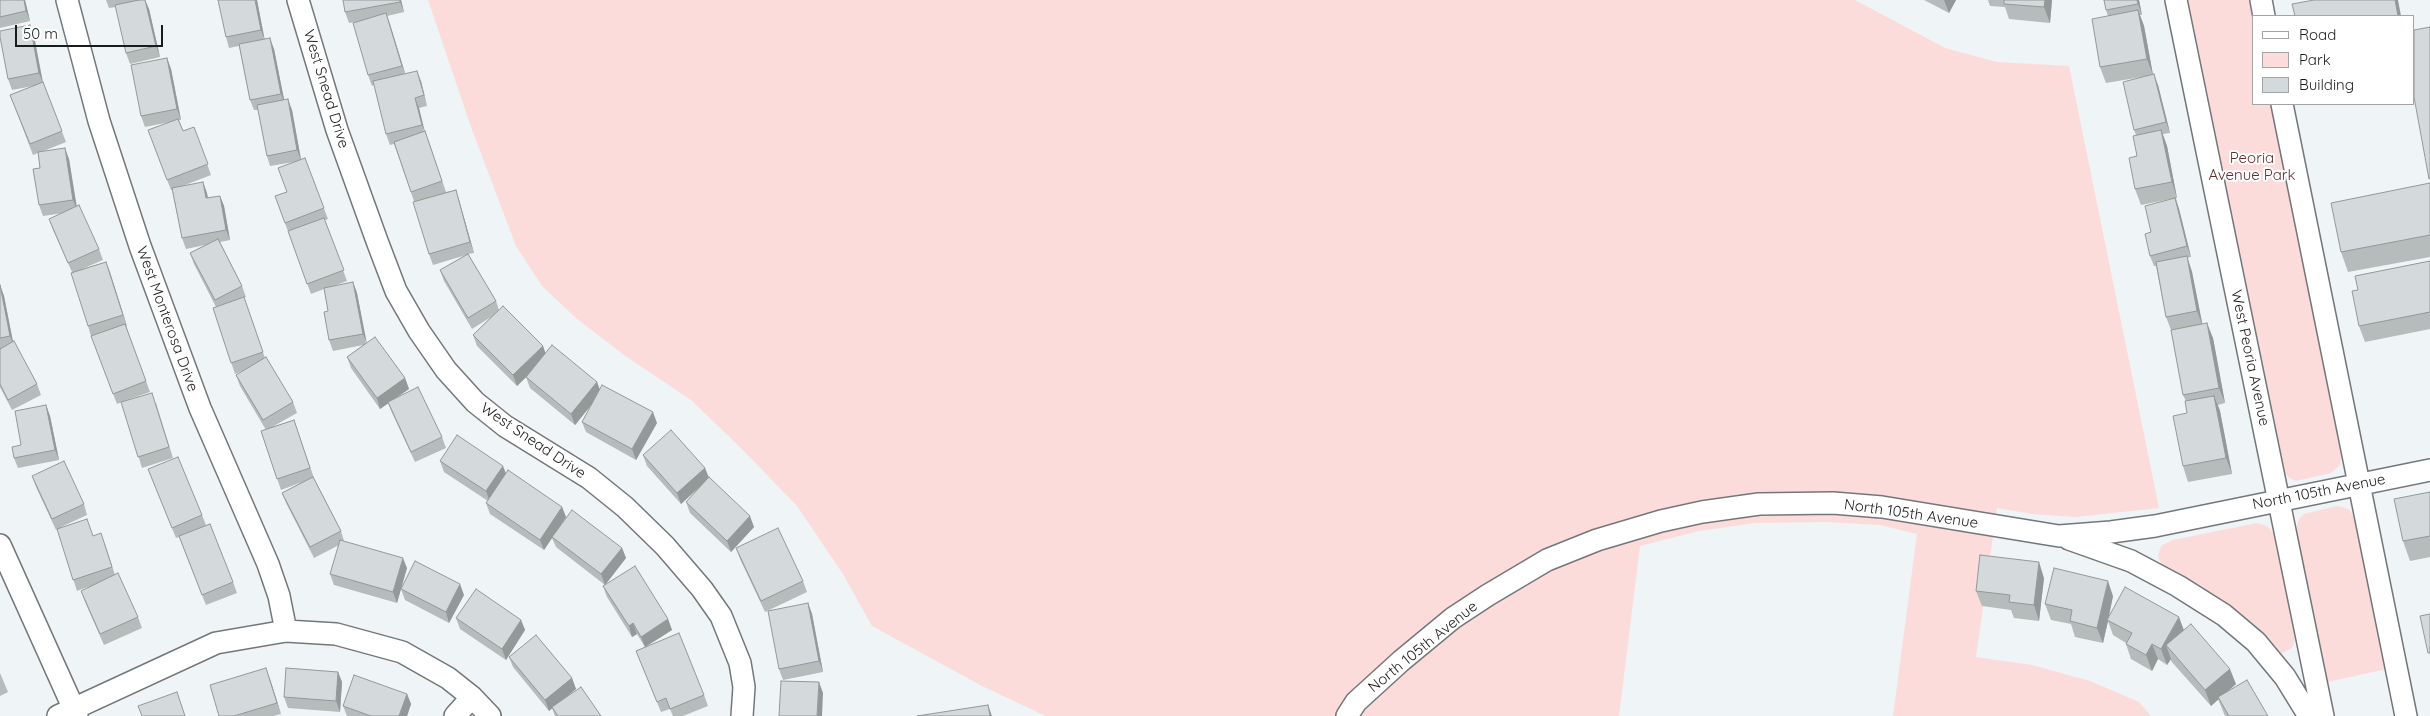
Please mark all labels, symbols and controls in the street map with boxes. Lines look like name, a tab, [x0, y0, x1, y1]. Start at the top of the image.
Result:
scale bar	[18, 15, 165, 47]
legend	[2252, 15, 2415, 105]
text: 50 m	[23, 24, 58, 43]
text: Road	[2299, 25, 2336, 44]
street label: West Snead Drive	[299, 28, 353, 150]
text: Park	[2299, 50, 2331, 69]
text: Building	[2299, 75, 2354, 94]
park label: Peoria Avenue Park	[2208, 149, 2296, 184]
street label: West Monterosa Drive	[132, 244, 202, 394]
street label: West Peoria Avenue	[2227, 288, 2273, 428]
street label: West Snead Drive	[477, 399, 589, 483]
street label: North 105th Avenue	[2251, 470, 2387, 514]
street label: North 105th Avenue	[1843, 496, 1979, 532]
street label: North 105th Avenue	[1365, 597, 1481, 697]

